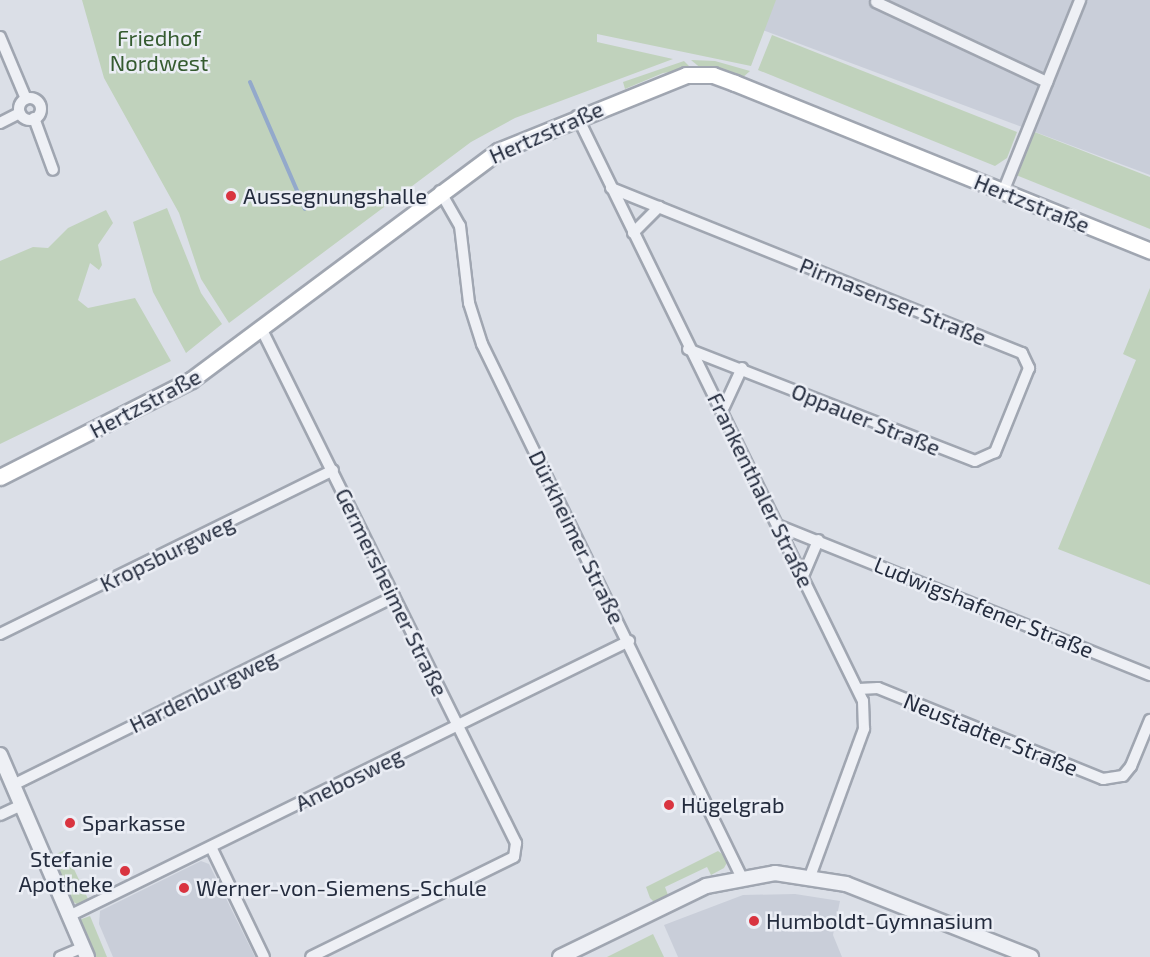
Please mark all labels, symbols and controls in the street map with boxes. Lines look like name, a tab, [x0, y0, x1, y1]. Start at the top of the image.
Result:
park label: Friedhof Nordwest	[110, 24, 208, 76]
street label: Hertzstraße	[485, 95, 607, 169]
street label: Hertzstraße	[970, 168, 1094, 238]
place label: Aussegnungshalle	[243, 183, 427, 209]
marker: Aussegnungshalle	[224, 189, 238, 203]
street label: Pirmasenser Straße	[796, 251, 990, 351]
street label: Hertzstraße	[85, 363, 205, 443]
street label: Oppauer Straße	[788, 377, 944, 461]
street label: Frankenthaler Straße	[702, 388, 820, 592]
street label: Dürkheimer Straße	[523, 446, 631, 628]
street label: Germersheimer Straße	[330, 484, 454, 700]
street label: Kropsburgweg	[96, 509, 238, 597]
street label: Ludwigshafener Straße	[870, 551, 1098, 663]
street label: Hardenburgweg	[125, 644, 281, 738]
street label: Neustadter Straße	[900, 687, 1082, 781]
street label: Anebosweg	[291, 742, 407, 816]
place label: Hügelgrab	[681, 792, 784, 818]
marker: Hügelgrab	[662, 798, 676, 812]
place label: Sparkasse	[82, 810, 185, 836]
marker: Sparkasse	[63, 816, 77, 830]
place label: Stefanie Apotheke	[18, 845, 113, 896]
marker: Stefanie Apotheke	[118, 864, 132, 878]
place label: Werner-von-Siemens-Schule	[196, 875, 487, 901]
marker: Werner-von-Siemens-Schule	[177, 881, 191, 895]
place label: Humboldt-Gymnasium	[766, 908, 993, 934]
marker: Humboldt-Gymnasium	[747, 914, 761, 928]

